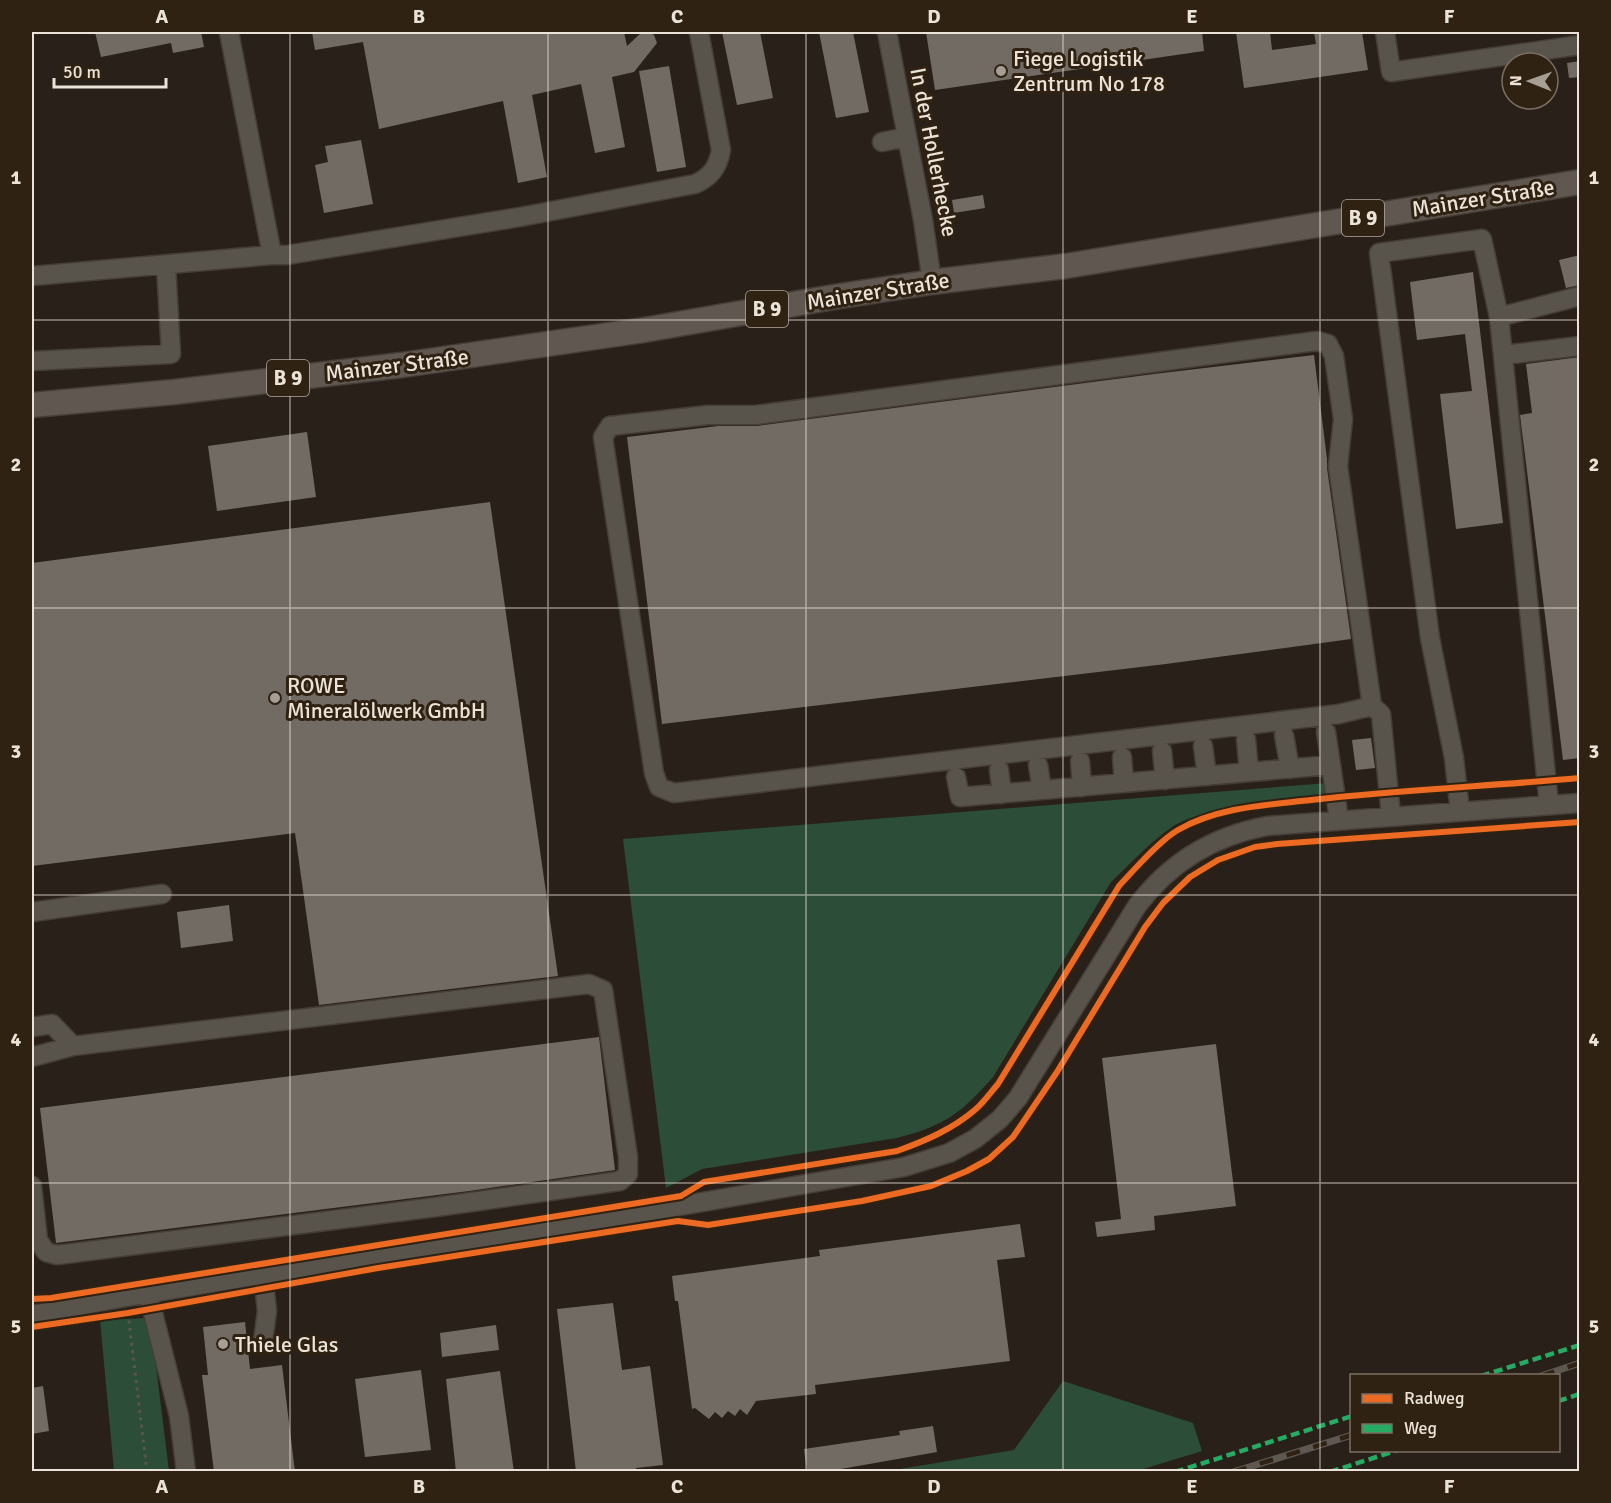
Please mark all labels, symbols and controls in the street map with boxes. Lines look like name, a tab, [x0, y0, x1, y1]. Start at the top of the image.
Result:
text: A	[156, 4, 169, 29]
text: B	[413, 4, 425, 29]
text: C	[671, 4, 683, 29]
text: D	[927, 4, 941, 29]
text: E	[1186, 4, 1198, 29]
text: F	[1444, 4, 1455, 29]
place label: Fiege Logistik Zentrum No 178	[1013, 45, 1165, 97]
scale bar	[54, 51, 166, 89]
north arrow	[1500, 51, 1560, 111]
text: 50 m	[63, 61, 101, 83]
marker: Fiege Logistik Zentrum No 178	[994, 64, 1008, 78]
street label: In der Hollerhecke	[904, 65, 964, 239]
text: N	[1506, 75, 1526, 86]
text: 1	[11, 165, 22, 190]
text: 1	[1589, 165, 1600, 190]
street label: Mainzer Straße	[1410, 173, 1556, 223]
road number: B 9	[1342, 200, 1384, 236]
street label: Mainzer Straße	[805, 266, 951, 316]
road number: B 9	[746, 291, 788, 327]
street label: Mainzer Straße	[324, 343, 470, 387]
road number: B 9	[267, 360, 309, 396]
text: 2	[11, 452, 21, 477]
text: 2	[1589, 452, 1599, 477]
place label: ROWE Mineralölwerk GmbH	[287, 672, 486, 724]
marker: ROWE Mineralölwerk GmbH	[268, 691, 282, 705]
text: 3	[11, 739, 21, 764]
text: 3	[1589, 739, 1599, 764]
text: 4	[11, 1027, 22, 1052]
text: 4	[1589, 1027, 1600, 1052]
text: 5	[11, 1314, 21, 1339]
text: 5	[1589, 1314, 1599, 1339]
place label: Thiele Glas	[235, 1331, 338, 1358]
marker: Thiele Glas	[216, 1337, 230, 1351]
legend	[1350, 1374, 1560, 1452]
text: Radweg	[1404, 1387, 1465, 1409]
text: Weg	[1404, 1417, 1437, 1439]
text: A	[156, 1474, 169, 1499]
text: B	[413, 1474, 425, 1499]
text: C	[671, 1474, 683, 1499]
text: D	[927, 1474, 941, 1499]
text: E	[1186, 1474, 1198, 1499]
text: F	[1444, 1474, 1455, 1499]

